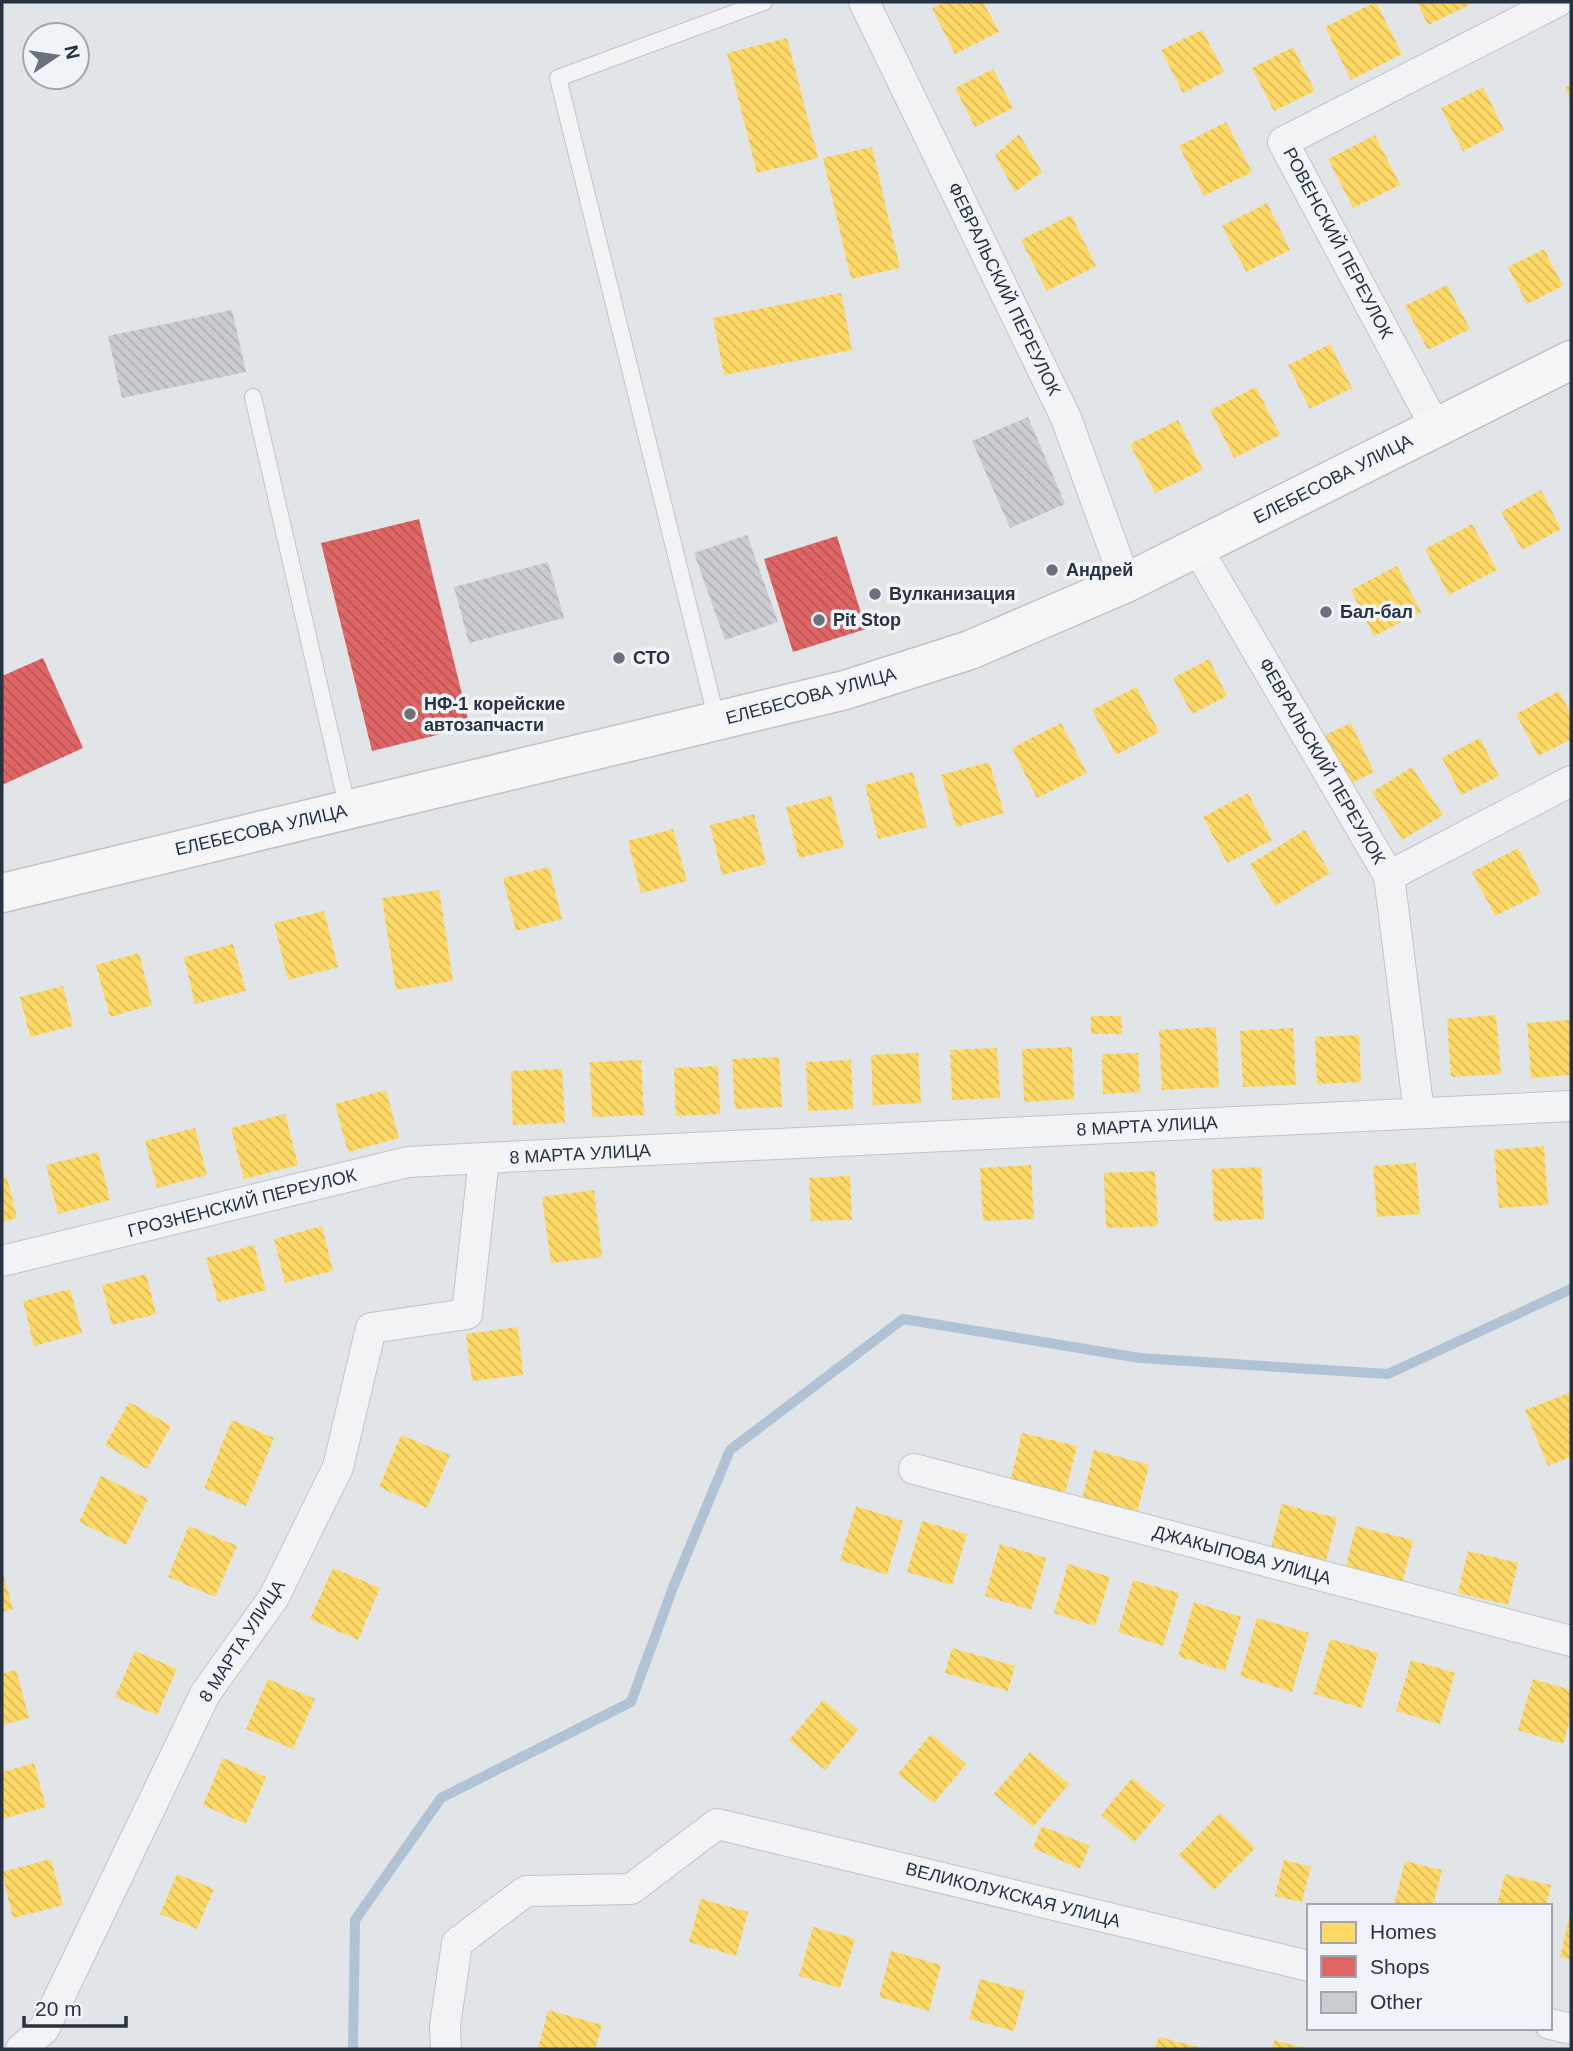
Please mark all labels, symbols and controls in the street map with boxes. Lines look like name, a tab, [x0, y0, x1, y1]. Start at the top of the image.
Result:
north arrow	[21, 21, 91, 91]
text: N	[60, 43, 84, 61]
street label: РОВЕНСКИЙ ПЕРЕУЛОК	[1279, 144, 1398, 342]
street label: ФЕВРАЛЬСКИЙ ПЕРЕУЛОК	[944, 179, 1066, 399]
street label: ЕЛЕБЕСОВА УЛИЦА	[1250, 430, 1416, 528]
place label: Андрей	[1066, 560, 1133, 580]
marker: Андрей	[1044, 562, 1060, 578]
place label: Вулканизация	[889, 584, 1016, 604]
marker: Вулканизация	[867, 586, 883, 602]
place label: Бал-бал	[1340, 602, 1413, 622]
marker: Бал-бал	[1318, 604, 1334, 620]
place label: Pit Stop	[833, 610, 901, 630]
marker: Pit Stop	[811, 612, 827, 628]
place label: СТО	[633, 648, 670, 668]
marker: СТО	[611, 650, 627, 666]
street label: ФЕВРАЛЬСКИЙ ПЕРЕУЛОК	[1255, 654, 1390, 868]
street label: ЕЛЕБЕСОВА УЛИЦА	[724, 664, 898, 728]
place label: НФ-1 корейские автозапчасти	[424, 694, 565, 735]
marker: НФ-1 корейские автозапчасти	[402, 706, 418, 722]
street label: ЕЛЕБЕСОВА УЛИЦА	[173, 801, 349, 859]
street label: 8 МАРТА УЛИЦА	[1076, 1112, 1218, 1140]
street label: 8 МАРТА УЛИЦА	[509, 1140, 651, 1168]
street label: ГРОЗНЕНСКИЙ ПЕРЕУЛОК	[125, 1164, 359, 1241]
street label: ДЖАКЫПОВА УЛИЦА	[1151, 1522, 1333, 1588]
street label: 8 МАРТА УЛИЦА	[195, 1576, 289, 1706]
street label: ВЕЛИКОЛУКСКАЯ УЛИЦА	[903, 1859, 1123, 1931]
legend	[1307, 1904, 1552, 2030]
text: Homes	[1370, 1920, 1437, 1943]
text: Shops	[1370, 1955, 1430, 1978]
scale bar	[24, 1984, 126, 2028]
text: Other	[1370, 1990, 1423, 2013]
text: 20 m	[35, 1997, 82, 2020]

